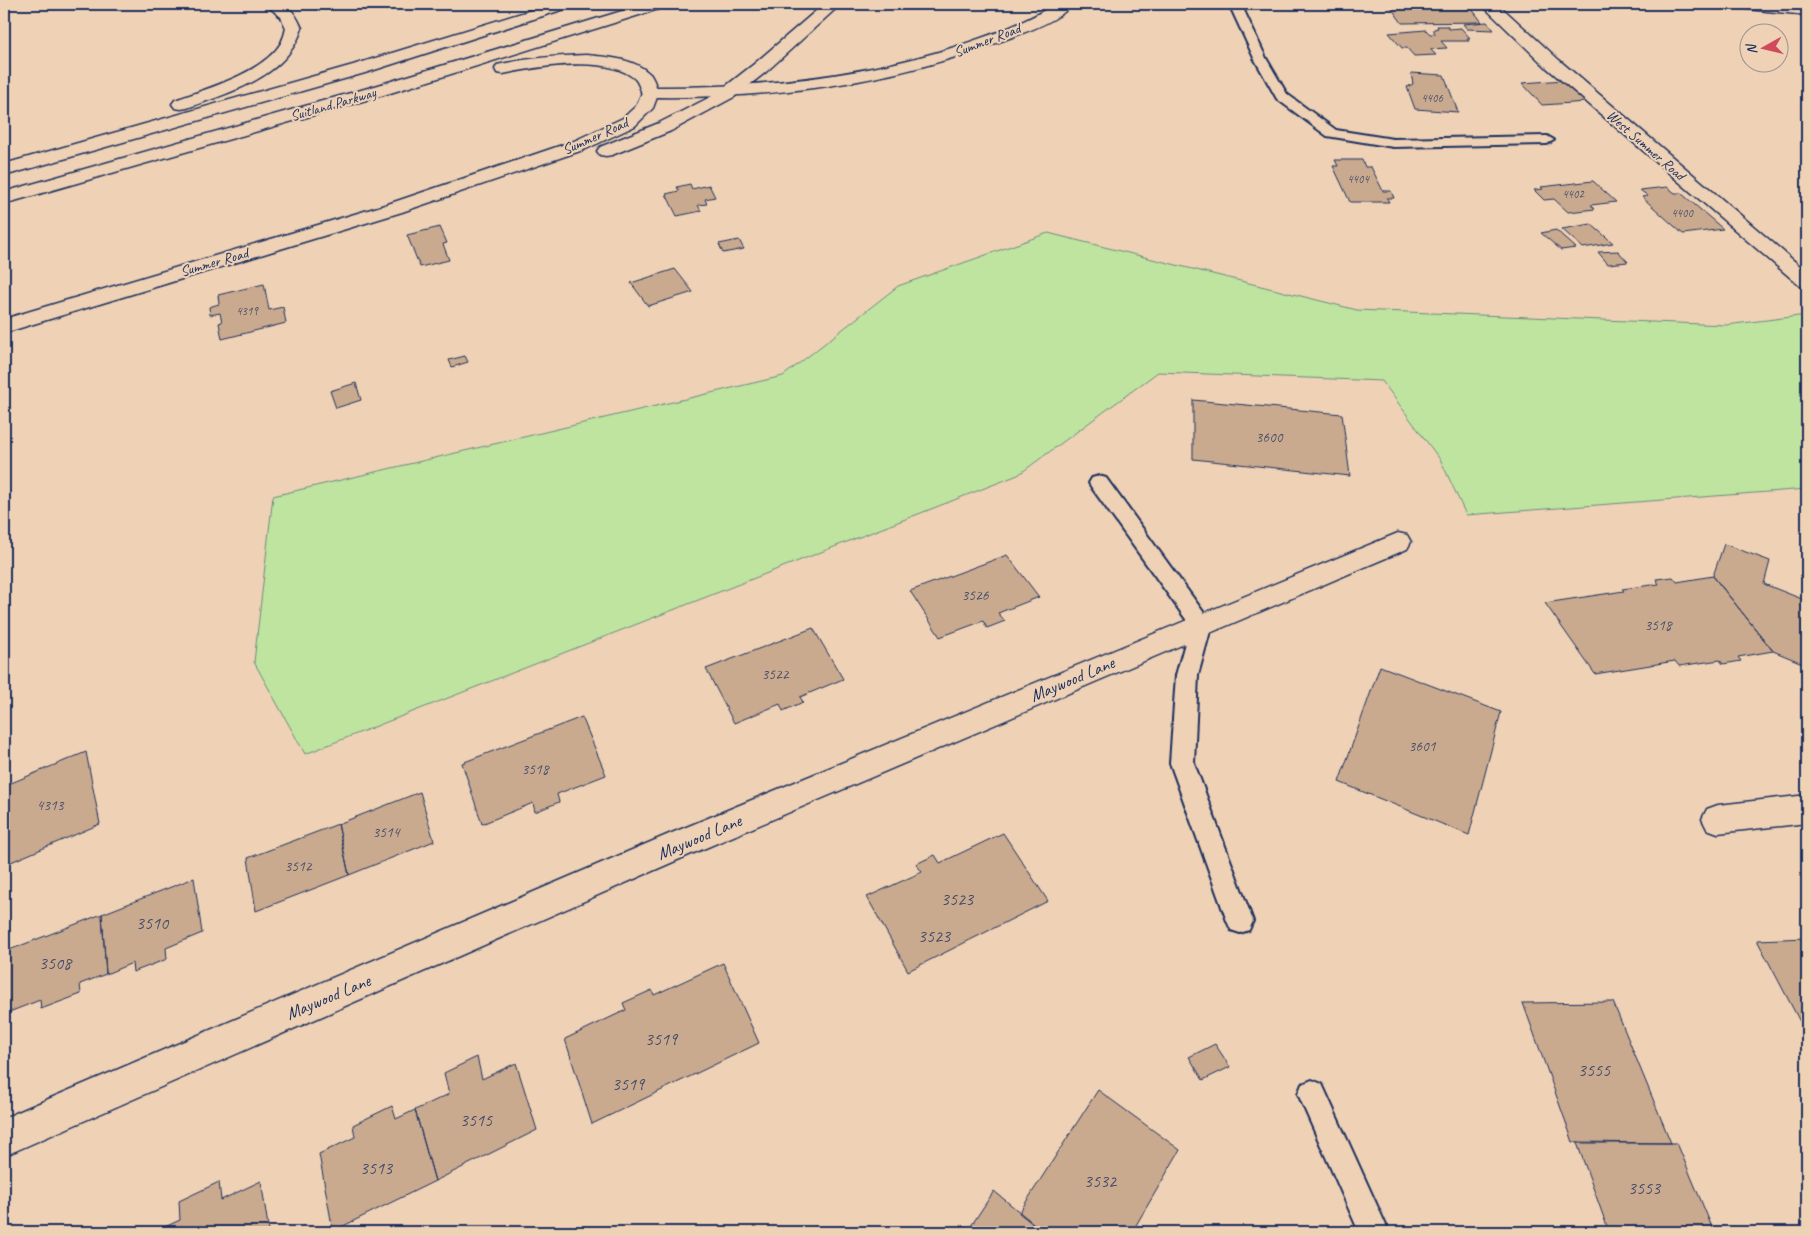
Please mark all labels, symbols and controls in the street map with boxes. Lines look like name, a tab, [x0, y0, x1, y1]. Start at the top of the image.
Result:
street label: Summer Road	[951, 18, 1025, 62]
north arrow	[1738, 22, 1788, 72]
text: N	[1742, 42, 1761, 55]
street label: Suitland Parkway	[288, 83, 379, 126]
house number: 4406	[1421, 90, 1443, 106]
street label: West Summer Road	[1602, 106, 1691, 186]
street label: Summer Road	[560, 113, 633, 159]
house number: 4404	[1347, 171, 1370, 187]
house number: 4402	[1562, 186, 1585, 202]
house number: 4400	[1671, 205, 1694, 221]
street label: Summer Road	[178, 243, 252, 281]
house number: 4319	[236, 303, 259, 319]
house number: 3600	[1255, 428, 1284, 447]
house number: 3526	[961, 586, 990, 605]
house number: 3518	[1644, 616, 1673, 635]
street label: Maywood Lane	[1026, 651, 1119, 707]
house number: 3522	[761, 665, 790, 684]
house number: 3601	[1408, 737, 1437, 756]
house number: 3518	[521, 760, 550, 779]
house number: 4313	[36, 796, 65, 815]
street label: Maywood Lane	[653, 809, 746, 865]
house number: 3514	[372, 823, 401, 842]
house number: 3512	[284, 857, 313, 876]
house number: 3523	[941, 888, 975, 910]
house number: 3510	[136, 912, 170, 934]
house number: 3523	[918, 925, 952, 947]
house number: 3508	[39, 952, 73, 974]
street label: Maywood Lane	[282, 969, 375, 1025]
house number: 3519	[645, 1028, 679, 1050]
house number: 3555	[1578, 1059, 1611, 1081]
house number: 3519	[612, 1073, 646, 1095]
house number: 3515	[460, 1109, 493, 1131]
house number: 3513	[360, 1157, 394, 1179]
house number: 3532	[1084, 1170, 1118, 1192]
house number: 3553	[1628, 1177, 1662, 1199]

